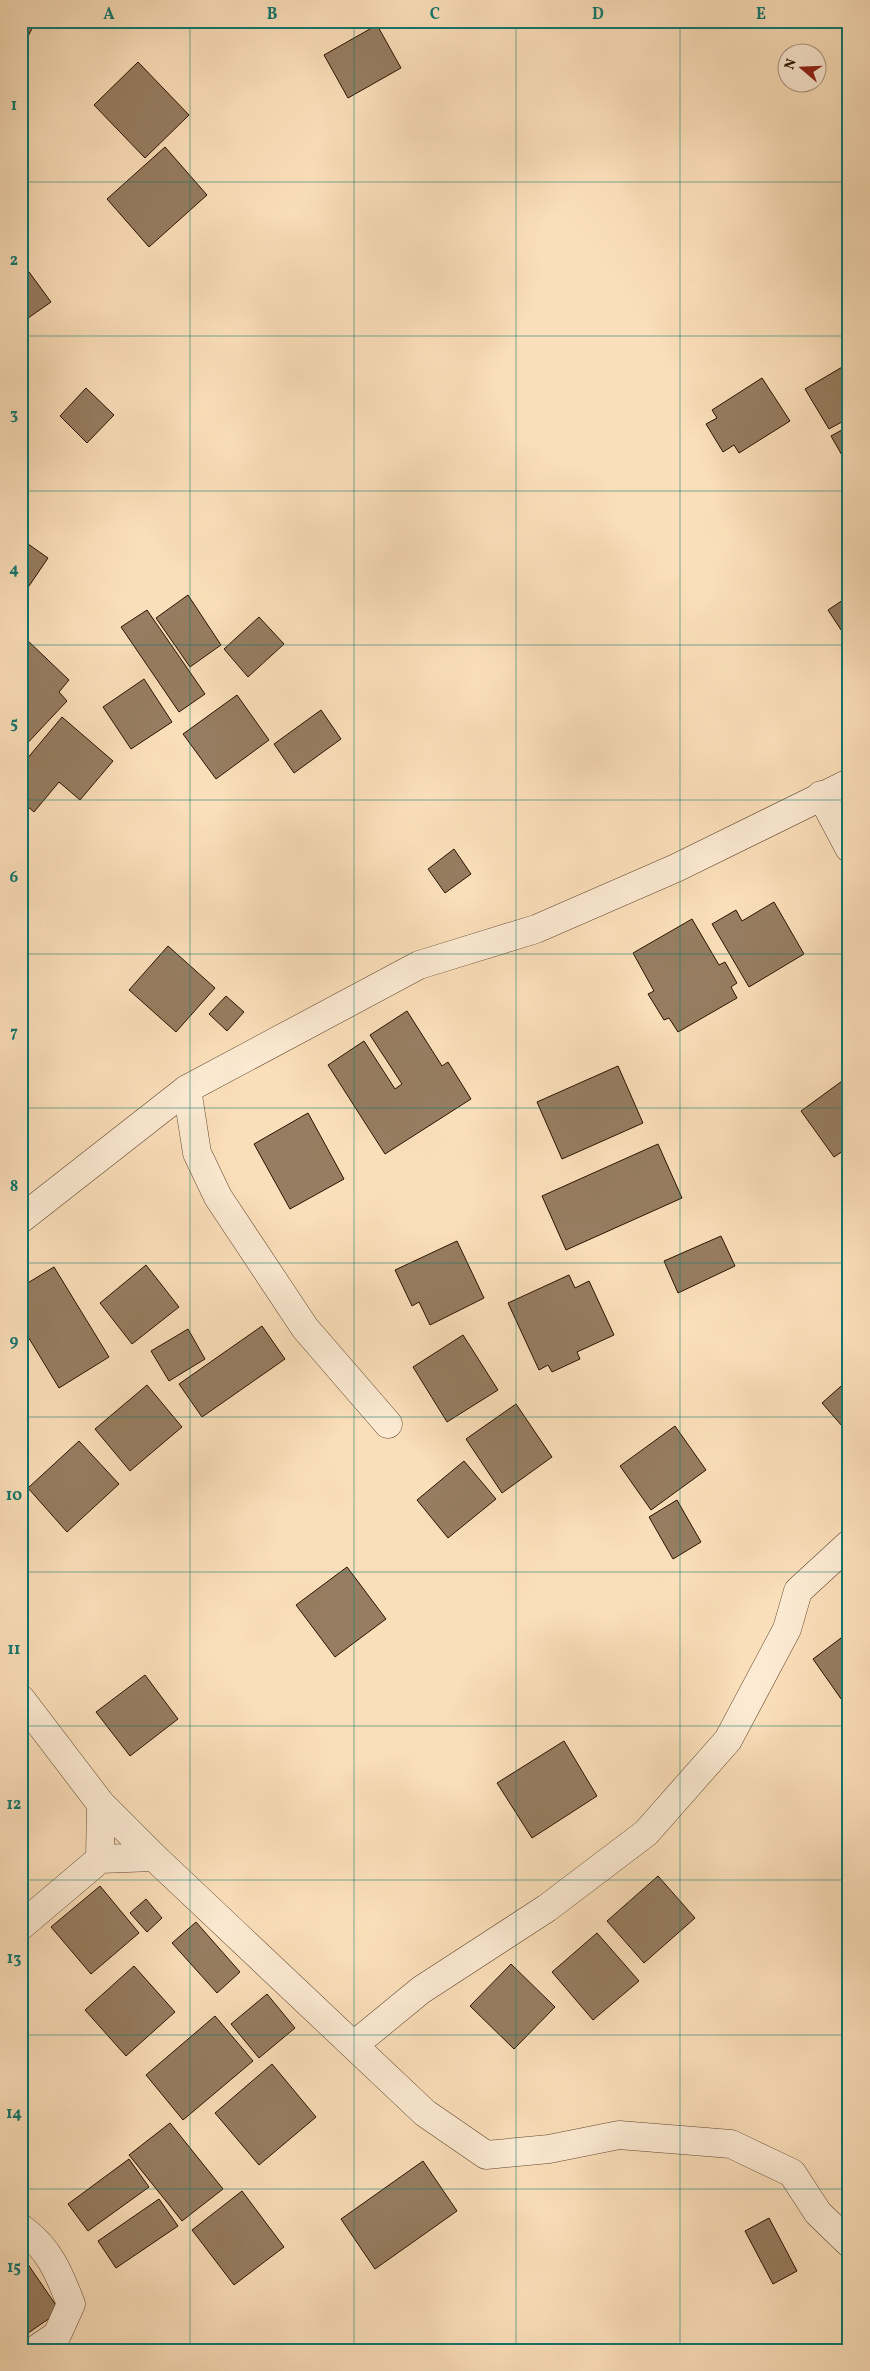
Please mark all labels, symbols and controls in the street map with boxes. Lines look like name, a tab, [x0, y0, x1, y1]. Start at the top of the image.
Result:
text: A	[103, 4, 115, 26]
text: B	[267, 4, 278, 26]
text: C	[430, 4, 440, 26]
text: D	[592, 4, 604, 26]
text: E	[756, 4, 766, 26]
north arrow	[778, 42, 828, 92]
text: N	[780, 56, 802, 72]
text: 1	[11, 95, 17, 117]
text: 2	[10, 250, 18, 272]
text: 3	[10, 404, 18, 426]
text: 4	[9, 559, 19, 581]
text: 5	[10, 713, 18, 735]
text: 6	[10, 867, 19, 889]
text: 7	[10, 1022, 18, 1044]
text: 8	[10, 1176, 18, 1198]
text: 9	[10, 1331, 19, 1353]
text: 10	[6, 1485, 22, 1507]
text: 11	[8, 1639, 20, 1661]
text: 12	[7, 1794, 21, 1816]
text: 13	[7, 1948, 21, 1970]
text: 14	[6, 2103, 22, 2125]
text: 15	[7, 2257, 21, 2279]

